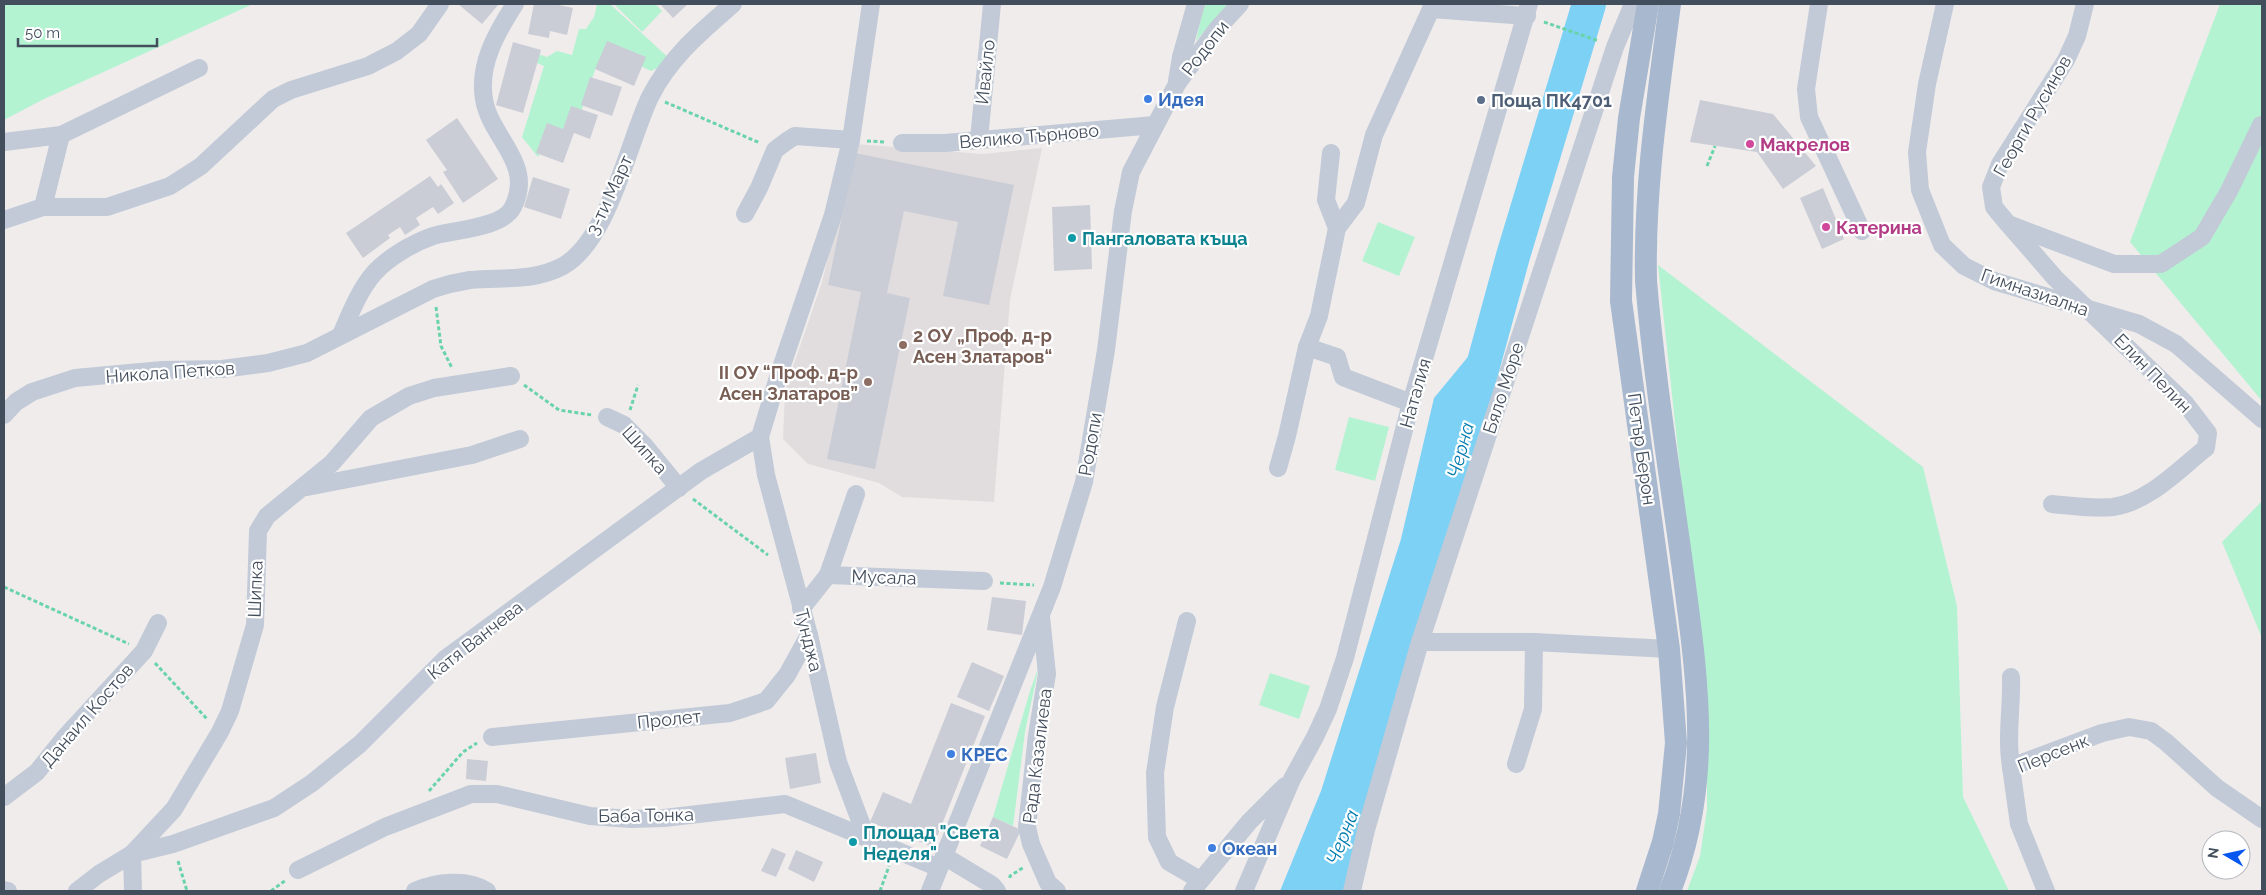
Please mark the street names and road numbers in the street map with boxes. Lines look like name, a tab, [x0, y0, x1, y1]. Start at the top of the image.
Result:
street label: Родопи	[1177, 16, 1233, 80]
street label: Ивайло	[971, 38, 999, 105]
street label: Георги Русинов	[1989, 52, 2075, 180]
street label: Велико Търново	[958, 119, 1100, 153]
street label: 3-ти Март	[581, 151, 637, 238]
street label: Гимназиална	[1979, 264, 2091, 320]
street label: Елин Пелин	[2110, 329, 2196, 417]
street label: Бяло Море	[1478, 339, 1528, 436]
street label: Наталия	[1395, 356, 1435, 430]
street label: Никола Петков	[105, 357, 235, 387]
street label: Петър Берон	[1624, 392, 1660, 506]
street label: Родопи	[1074, 411, 1106, 477]
street label: Шипка	[618, 422, 672, 478]
street label: Шипка	[244, 560, 266, 618]
street label: Мусала	[851, 565, 917, 589]
street label: Катя Ванчева	[423, 596, 527, 684]
street label: Тунджа	[791, 606, 827, 674]
street label: Данаил Костов	[37, 659, 137, 771]
street label: Рада Казалиева	[1018, 687, 1056, 825]
street label: Пролет	[636, 705, 702, 733]
street label: Персенк	[2014, 729, 2092, 777]
street label: Баба Тонка	[598, 804, 694, 826]

